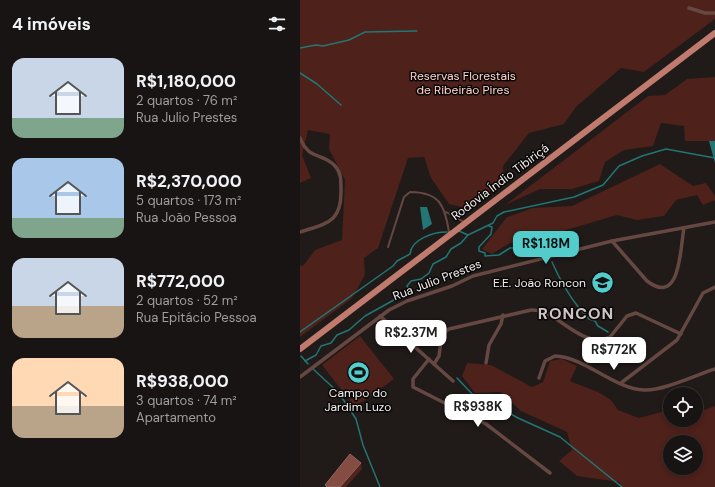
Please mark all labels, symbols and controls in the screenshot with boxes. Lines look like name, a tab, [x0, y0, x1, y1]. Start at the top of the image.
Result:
text: 4 imóveis	[12, 13, 91, 35]
icon: filters	[266, 13, 288, 35]
park label: Reservas Florestais de Ribeirão Pires	[410, 68, 516, 98]
text: R$1,180,000	[136, 70, 236, 92]
icon: home	[44, 74, 92, 122]
text: 2 quartos · 76 m²	[136, 92, 237, 109]
text: Rua Julio Prestes	[136, 109, 237, 126]
street label: Rodovia Índio Tibiriçá	[448, 140, 552, 224]
text: R$2,370,000	[136, 170, 242, 192]
icon: home	[44, 174, 92, 222]
text: 5 quartos · 173 m²	[136, 192, 241, 209]
text: Rua João Pessoa	[136, 209, 237, 226]
pin: R$1.18M	[509, 231, 583, 265]
text: R$1.18M	[522, 235, 570, 252]
street label: Rua Julio Prestes	[390, 256, 484, 304]
text: R$772,000	[136, 270, 225, 292]
school or university icon: E.E. João Roncon	[589, 270, 615, 296]
icon: home	[44, 274, 92, 322]
place label: E.E. João Roncon	[493, 275, 586, 291]
text: 2 quartos · 52 m²	[136, 292, 238, 309]
district label: RONCON	[538, 303, 614, 324]
text: Rua Epitácio Pessoa	[136, 309, 257, 326]
pin: R$2.37M	[374, 320, 448, 354]
text: R$2.37M	[384, 324, 438, 341]
pin: R$772K	[581, 337, 647, 371]
text: R$772K	[591, 341, 637, 358]
sports icon: Campo do Jardim Luzo	[345, 359, 371, 385]
text: R$938,000	[136, 370, 229, 392]
icon: home	[44, 374, 92, 422]
place label: Campo do Jardim Luzo	[325, 385, 391, 415]
map controls	[663, 387, 703, 475]
button: locate	[663, 387, 703, 427]
text: 3 quartos · 74 m²	[136, 392, 237, 409]
pin: R$938K	[445, 394, 511, 428]
text: R$938K	[454, 398, 502, 415]
text: Apartamento	[136, 409, 216, 426]
button: layers	[663, 435, 703, 475]

